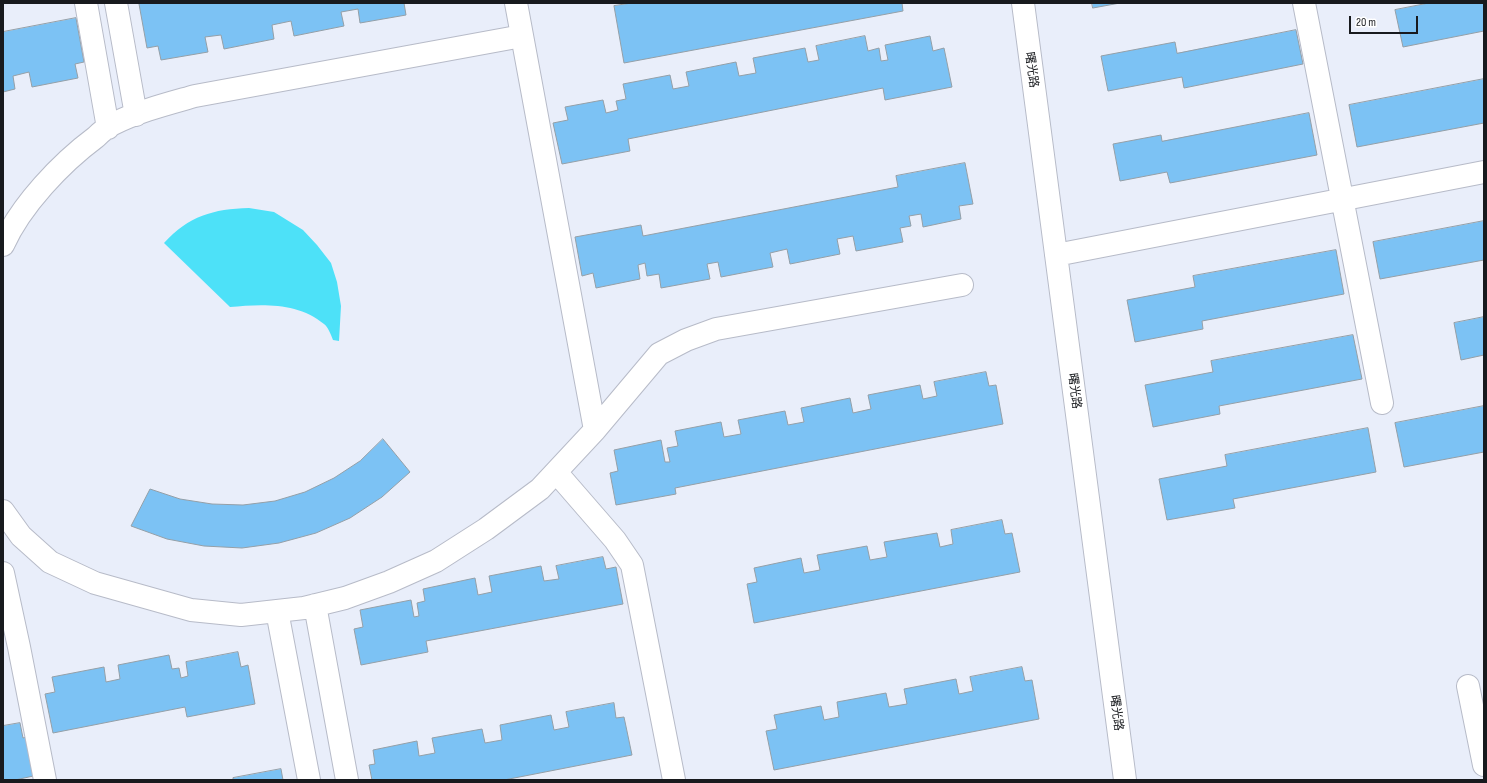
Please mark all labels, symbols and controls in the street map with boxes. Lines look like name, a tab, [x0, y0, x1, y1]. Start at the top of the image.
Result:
scale bar	[1351, 8, 1420, 34]
text: 20 m	[1356, 15, 1376, 30]
street label: 曙光路	[1021, 51, 1041, 89]
street label: 曙光路	[1065, 372, 1083, 410]
street label: 曙光路	[1107, 694, 1125, 732]

